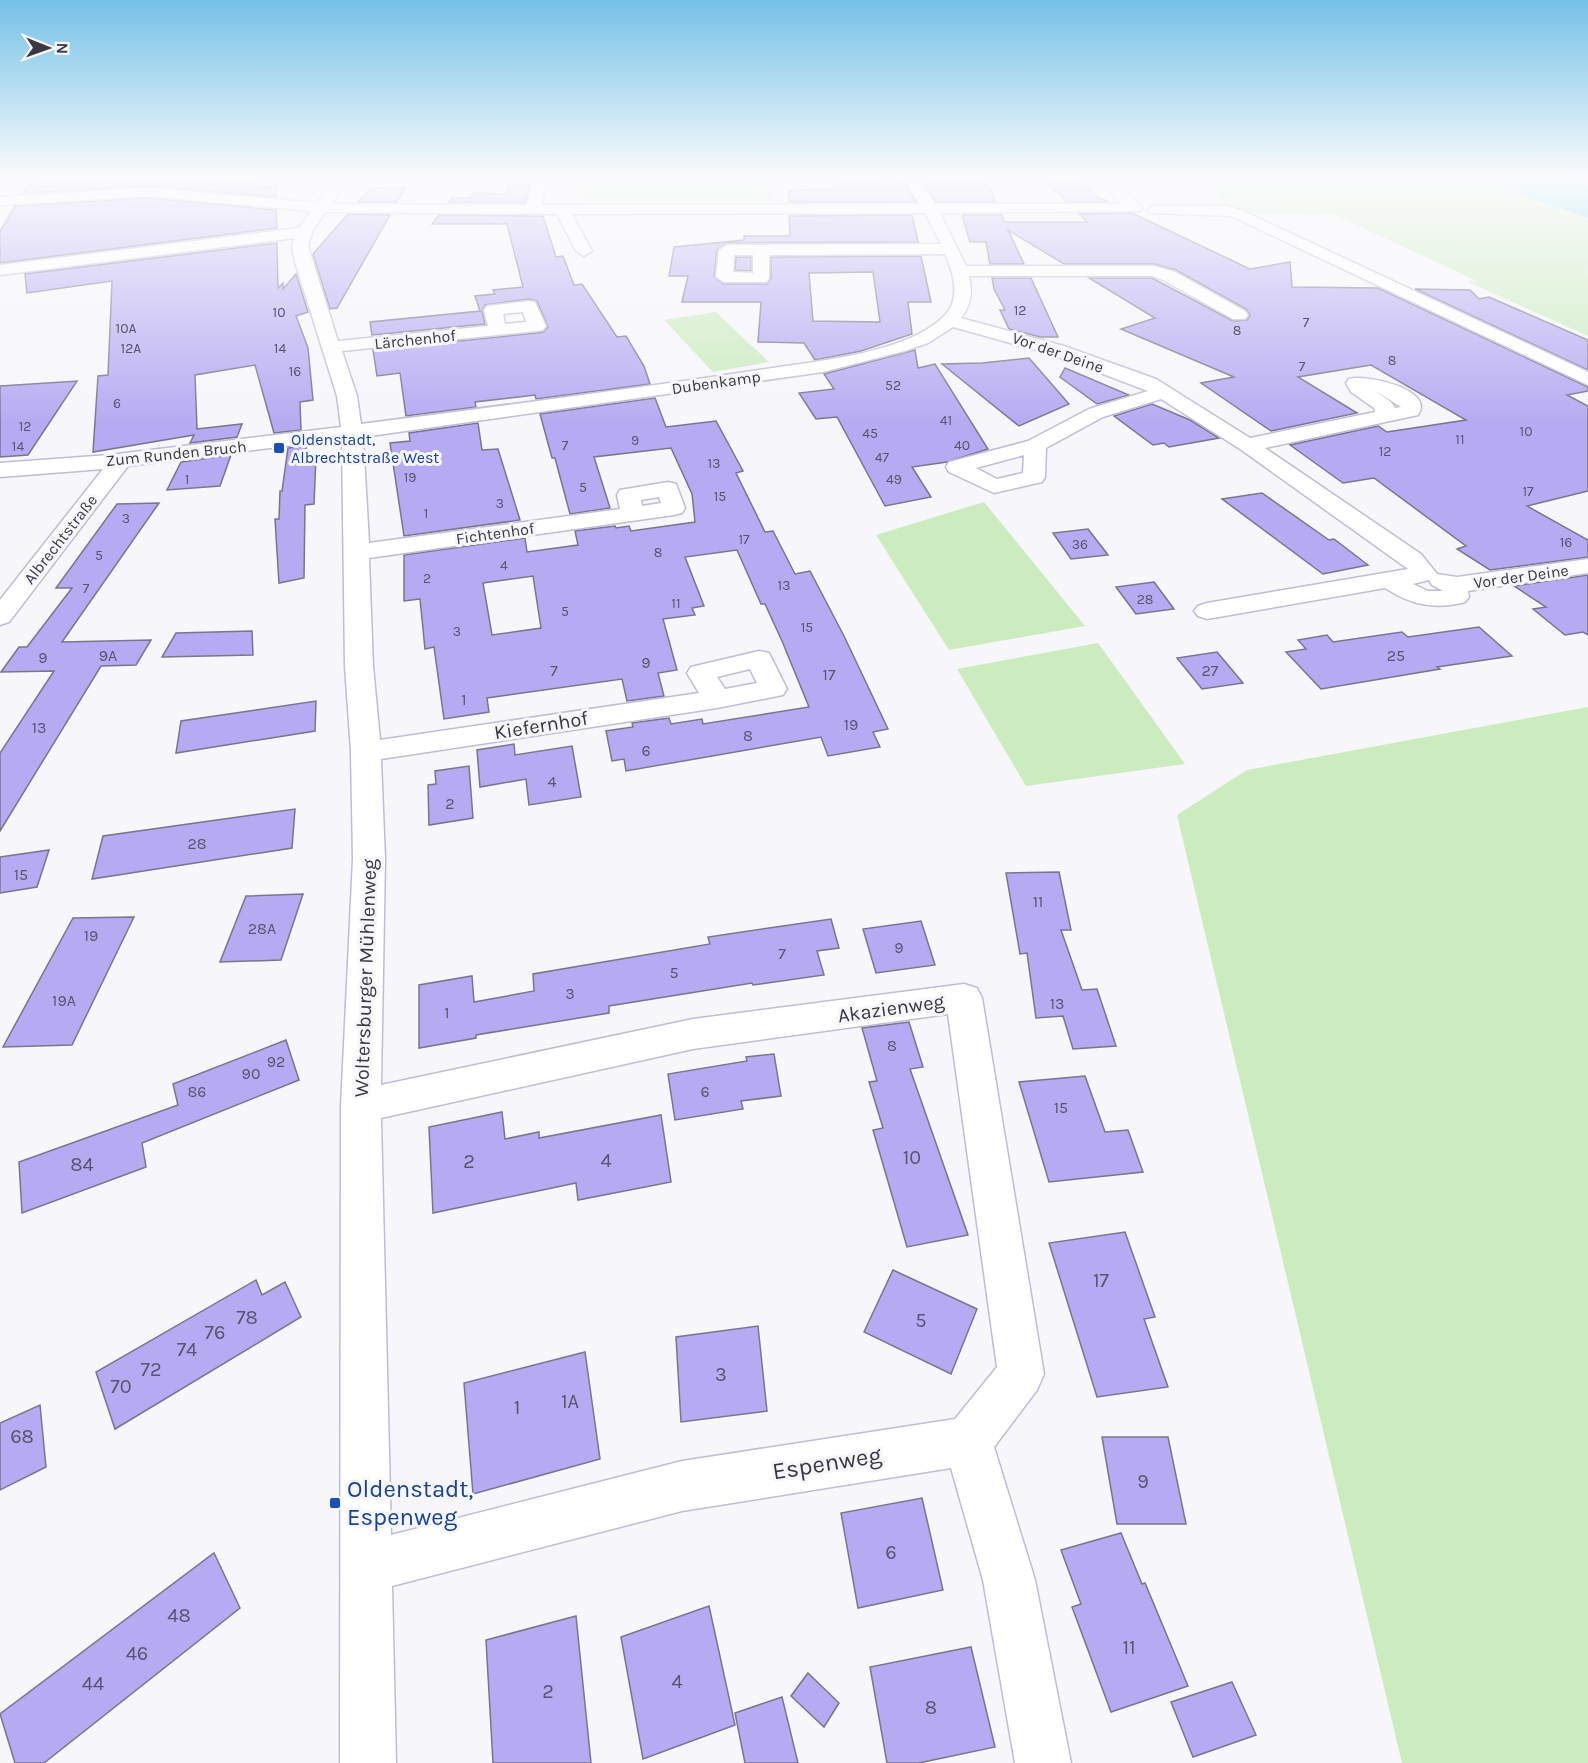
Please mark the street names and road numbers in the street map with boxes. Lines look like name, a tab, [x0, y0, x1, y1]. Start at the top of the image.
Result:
street label: Lärchenhof	[373, 326, 457, 353]
street label: Vor der Deine	[1010, 328, 1106, 377]
street label: Dubenkamp	[670, 367, 762, 398]
street label: Zum Runden Bruch	[105, 437, 247, 470]
street label: Albrechtstraße	[20, 491, 101, 588]
street label: Fichtenhof	[455, 519, 536, 548]
street label: Vor der Deine	[1472, 560, 1570, 593]
street label: Kiefernhof	[493, 707, 590, 744]
street label: Woltersburger Mühlenweg	[350, 858, 381, 1098]
street label: Akazienweg	[836, 990, 946, 1027]
street label: Espenweg	[770, 1440, 884, 1485]

